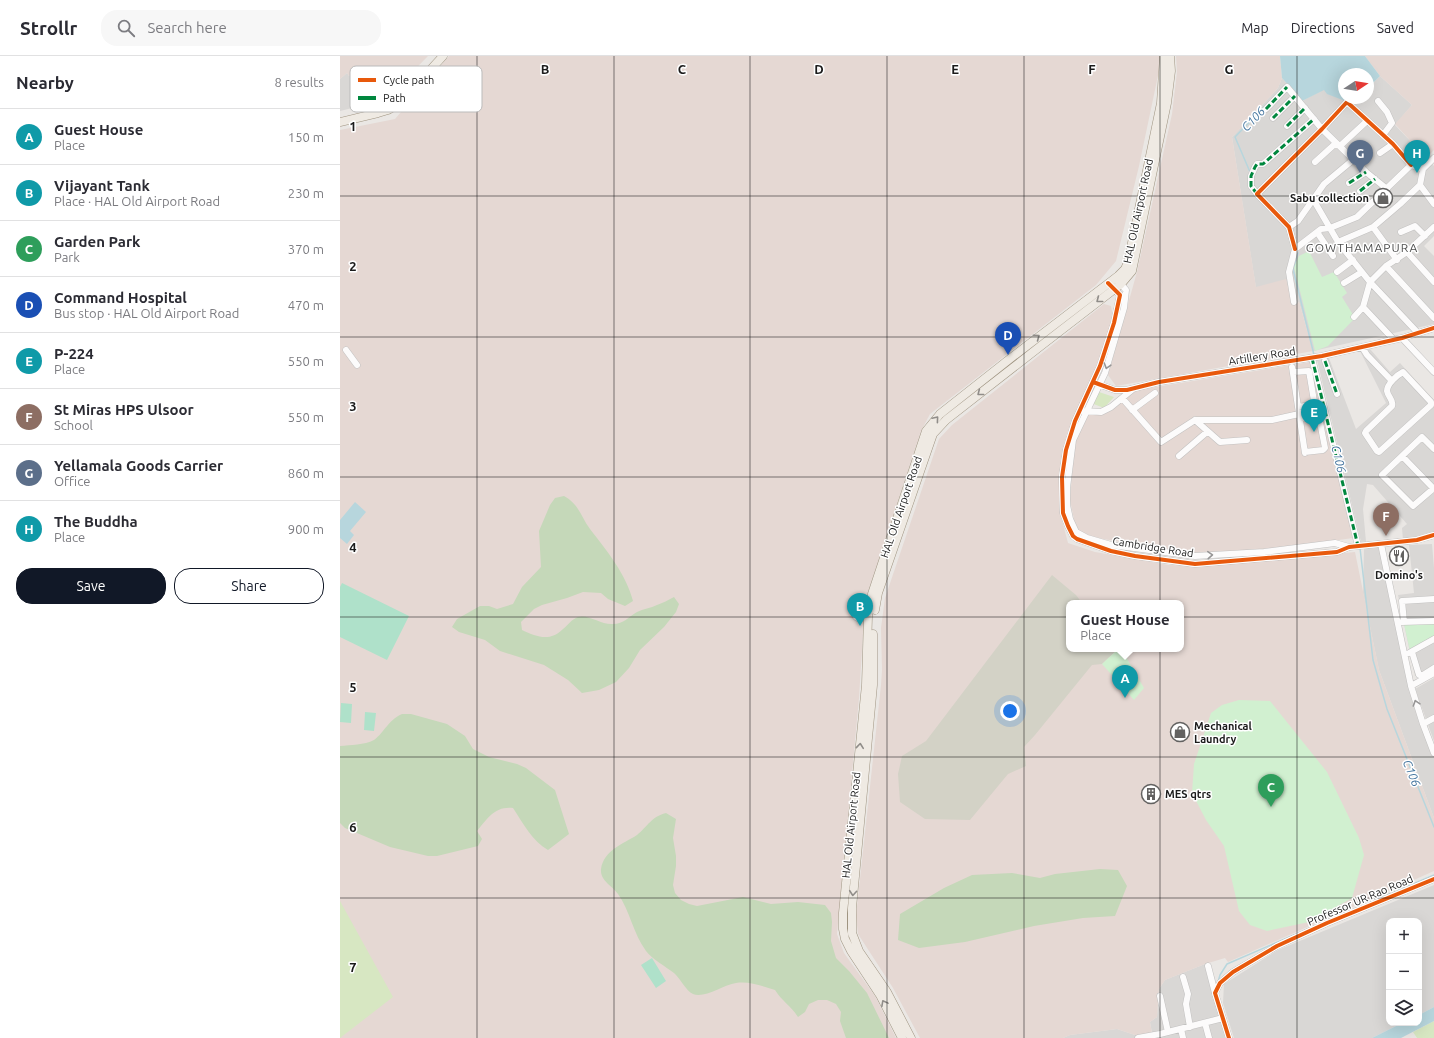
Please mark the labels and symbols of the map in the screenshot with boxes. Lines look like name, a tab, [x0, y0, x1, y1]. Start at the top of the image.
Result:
text: B	[541, 62, 550, 76]
text: C	[678, 62, 687, 76]
text: D	[814, 62, 824, 76]
text: E	[951, 62, 959, 76]
text: F	[1088, 62, 1096, 76]
text: G	[1225, 62, 1234, 76]
legend	[350, 66, 482, 112]
north arrow	[1338, 68, 1374, 104]
text: Cycle path	[383, 74, 434, 86]
text: Path	[383, 92, 406, 104]
water label: C106	[1239, 104, 1267, 134]
text: 1	[349, 119, 357, 133]
pin: G	[1347, 140, 1373, 173]
pin: H	[1404, 140, 1430, 173]
street label: HAL Old Airport Road	[1121, 158, 1155, 264]
shop icon: Sabu collection	[1372, 187, 1394, 209]
place label: Sabu collection	[1290, 192, 1369, 204]
district label: GOWTHAMAPURA	[1306, 241, 1418, 254]
text: 2	[349, 259, 357, 273]
one-way arrow	[1097, 296, 1104, 303]
pin: D	[995, 322, 1021, 355]
one-way arrow	[1033, 335, 1040, 342]
street label: Artillery Road	[1228, 345, 1296, 367]
one-way arrow	[1103, 363, 1112, 370]
one-way arrow	[978, 388, 985, 395]
text: 3	[349, 399, 357, 413]
pin: E	[1301, 399, 1327, 432]
one-way arrow	[932, 416, 939, 424]
water label: C106	[1329, 444, 1349, 474]
street label: HAL Old Airport Road	[878, 455, 924, 559]
pin: F	[1373, 503, 1399, 536]
street label: Cambridge Road	[1112, 535, 1194, 559]
text: 4	[349, 540, 357, 554]
restaurant icon: Domino's	[1388, 545, 1410, 567]
one-way arrow	[1207, 551, 1213, 560]
place label: Domino's	[1375, 569, 1423, 581]
pin: B	[847, 593, 873, 626]
pin: A	[1112, 665, 1138, 698]
text: 5	[349, 680, 357, 694]
one-way arrow	[1412, 699, 1421, 706]
your location	[1000, 701, 1020, 721]
place label: Mechanical Laundry	[1194, 720, 1253, 745]
shop icon: Mechanical Laundry	[1169, 721, 1191, 743]
one-way arrow	[855, 743, 864, 749]
water label: C106	[1401, 758, 1423, 789]
street label: HAL Old Airport Road	[839, 771, 863, 879]
pin: C	[1258, 774, 1284, 807]
building icon: MES qtrs	[1140, 783, 1162, 805]
place label: MES qtrs	[1165, 788, 1211, 800]
text: 6	[349, 820, 357, 834]
street label: Professor UR Rao Road	[1305, 872, 1415, 928]
one-way arrow	[848, 890, 857, 896]
text: 7	[349, 960, 357, 974]
one-way arrow	[881, 1000, 889, 1008]

